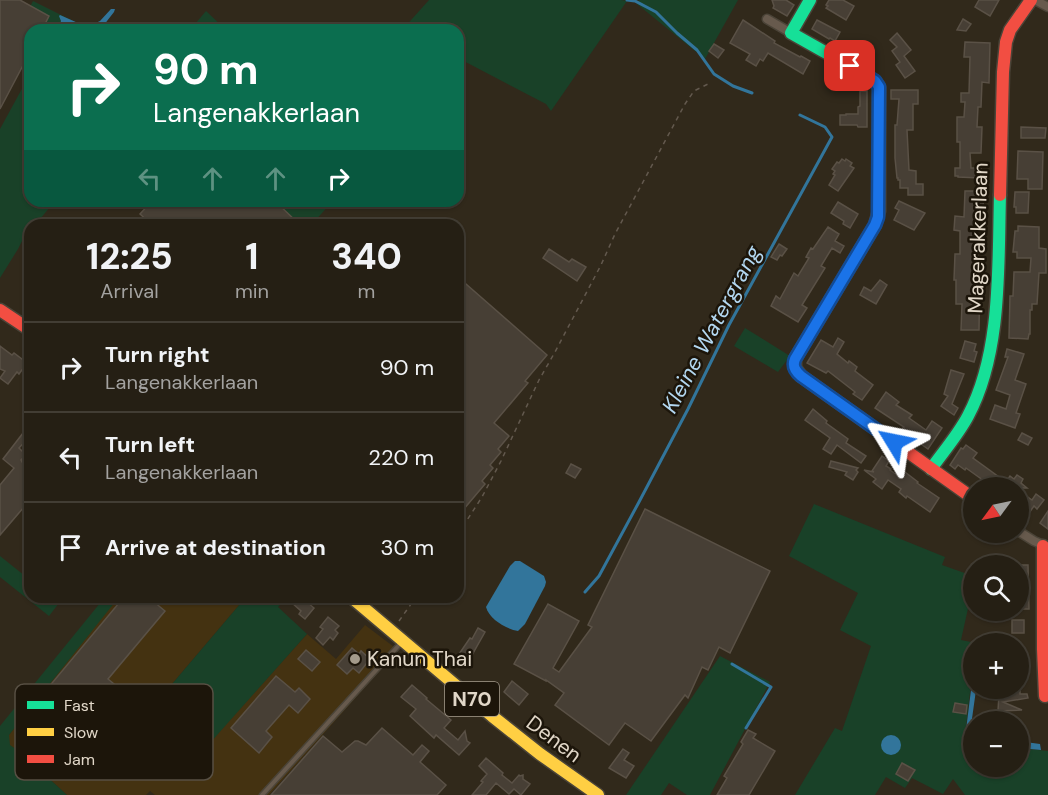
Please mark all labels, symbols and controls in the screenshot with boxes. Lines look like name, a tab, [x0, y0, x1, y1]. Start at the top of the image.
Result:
pin	[824, 40, 875, 91]
text: 90 m	[153, 42, 259, 97]
icon: right	[54, 48, 132, 126]
icon: arrive	[833, 49, 866, 82]
text: Langenakkerlaan	[153, 95, 360, 130]
icon: left	[133, 162, 166, 195]
icon: ahead	[196, 162, 229, 195]
icon: ahead	[259, 162, 292, 195]
icon: right	[322, 162, 355, 195]
street label: Magerakkerlaan	[961, 162, 995, 314]
text: 12:25	[86, 233, 173, 280]
text: 1	[245, 233, 259, 280]
text: 340	[331, 233, 402, 280]
water label: Kleine Watergrang	[655, 240, 768, 418]
text: Arrival	[100, 278, 159, 304]
text: min	[235, 278, 269, 304]
text: m	[358, 278, 375, 304]
text: Turn right	[105, 340, 210, 369]
icon: right	[54, 351, 87, 384]
text: 90 m	[380, 353, 434, 382]
text: Langenakkerlaan	[105, 369, 258, 395]
position arrow	[862, 410, 926, 474]
text: Turn left	[105, 430, 195, 459]
icon: left	[54, 441, 87, 474]
text: 220 m	[368, 443, 434, 472]
text: Langenakkerlaan	[105, 459, 258, 485]
north arrow	[963, 477, 1029, 543]
map controls	[963, 477, 1029, 777]
icon: arrive	[54, 531, 87, 564]
text: Arrive at destination	[105, 533, 326, 562]
text: 30 m	[380, 533, 434, 562]
button: search	[963, 555, 1029, 621]
button: +	[963, 633, 1029, 699]
place label: Kanun Thai	[367, 645, 472, 673]
marker: Kanun Thai	[348, 652, 362, 666]
road number: N70	[445, 682, 499, 716]
legend	[15, 684, 213, 780]
text: Fast	[64, 695, 95, 716]
street label: Denen	[521, 709, 587, 769]
button: −	[963, 711, 1029, 777]
text: Slow	[64, 722, 98, 743]
text: Jam	[64, 749, 95, 770]

